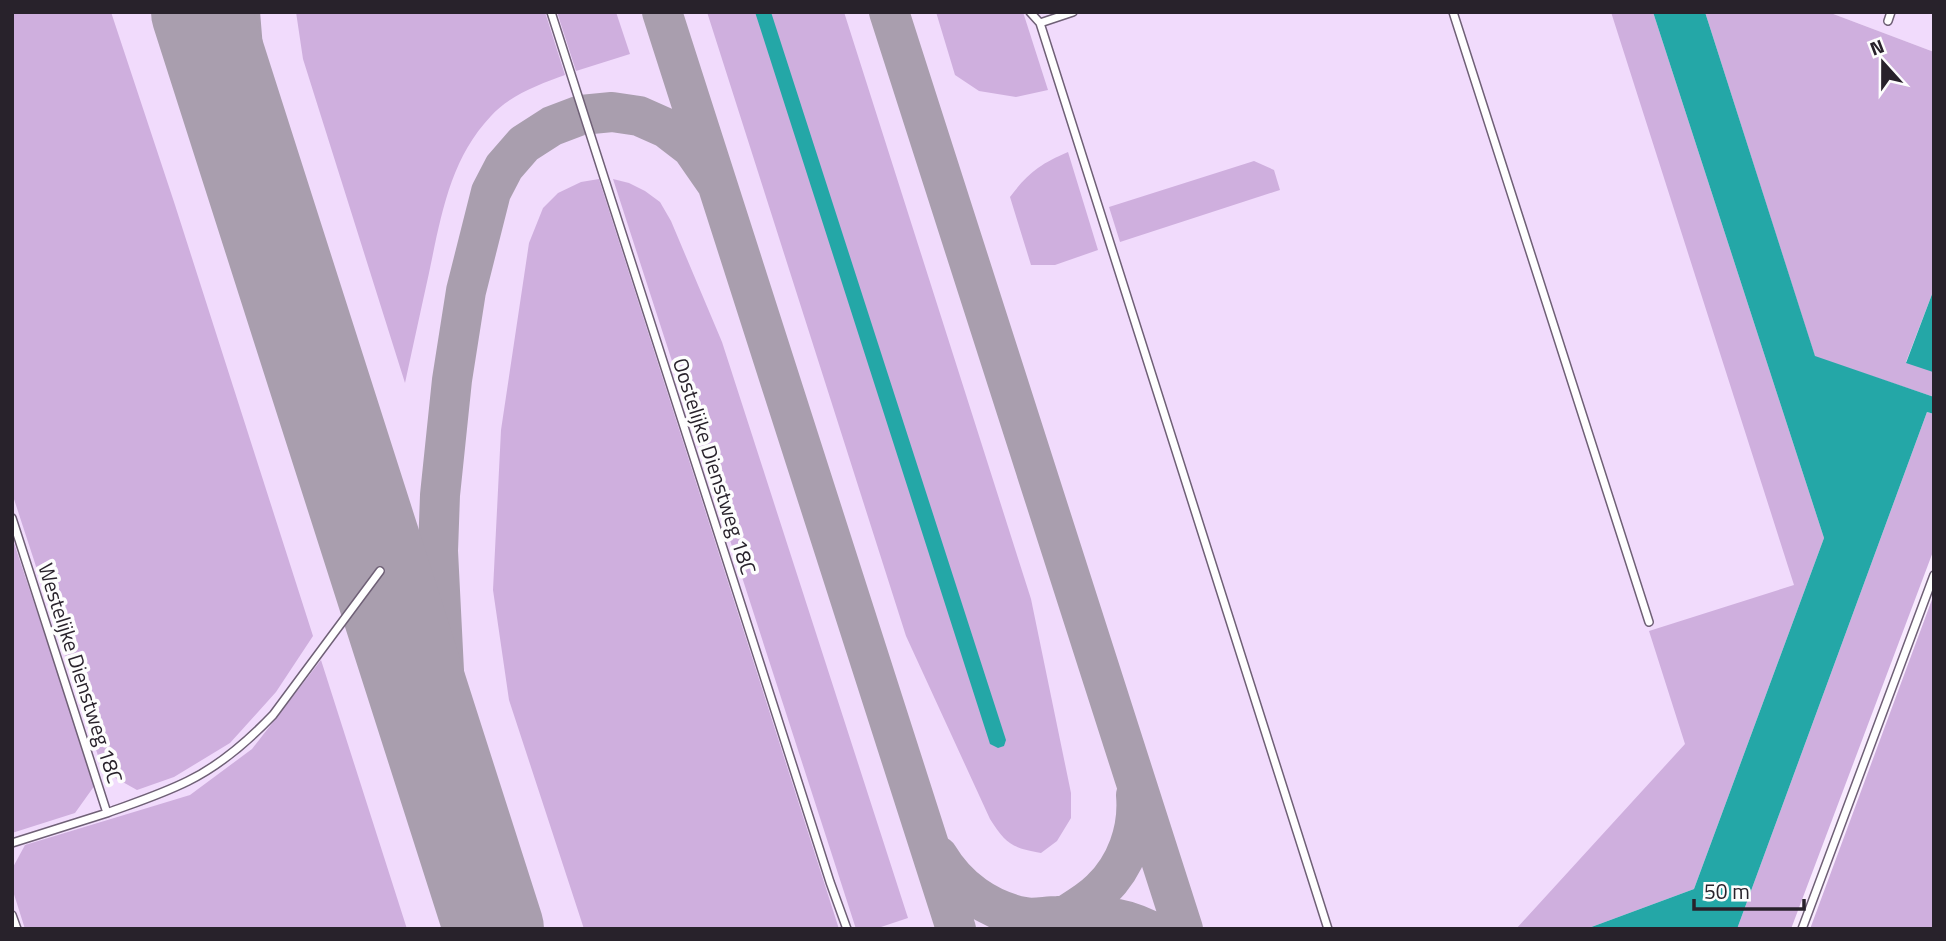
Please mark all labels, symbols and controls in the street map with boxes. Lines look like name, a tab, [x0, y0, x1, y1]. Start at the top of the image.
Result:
north arrow	[1848, 28, 1918, 98]
text: N	[1865, 31, 1888, 63]
street label: Oostelijke Dienstweg 18C	[665, 354, 765, 578]
street label: Westelijke Dienstweg 18C	[30, 559, 132, 787]
scale bar	[1694, 867, 1804, 911]
text: 50 m	[1704, 875, 1750, 907]

